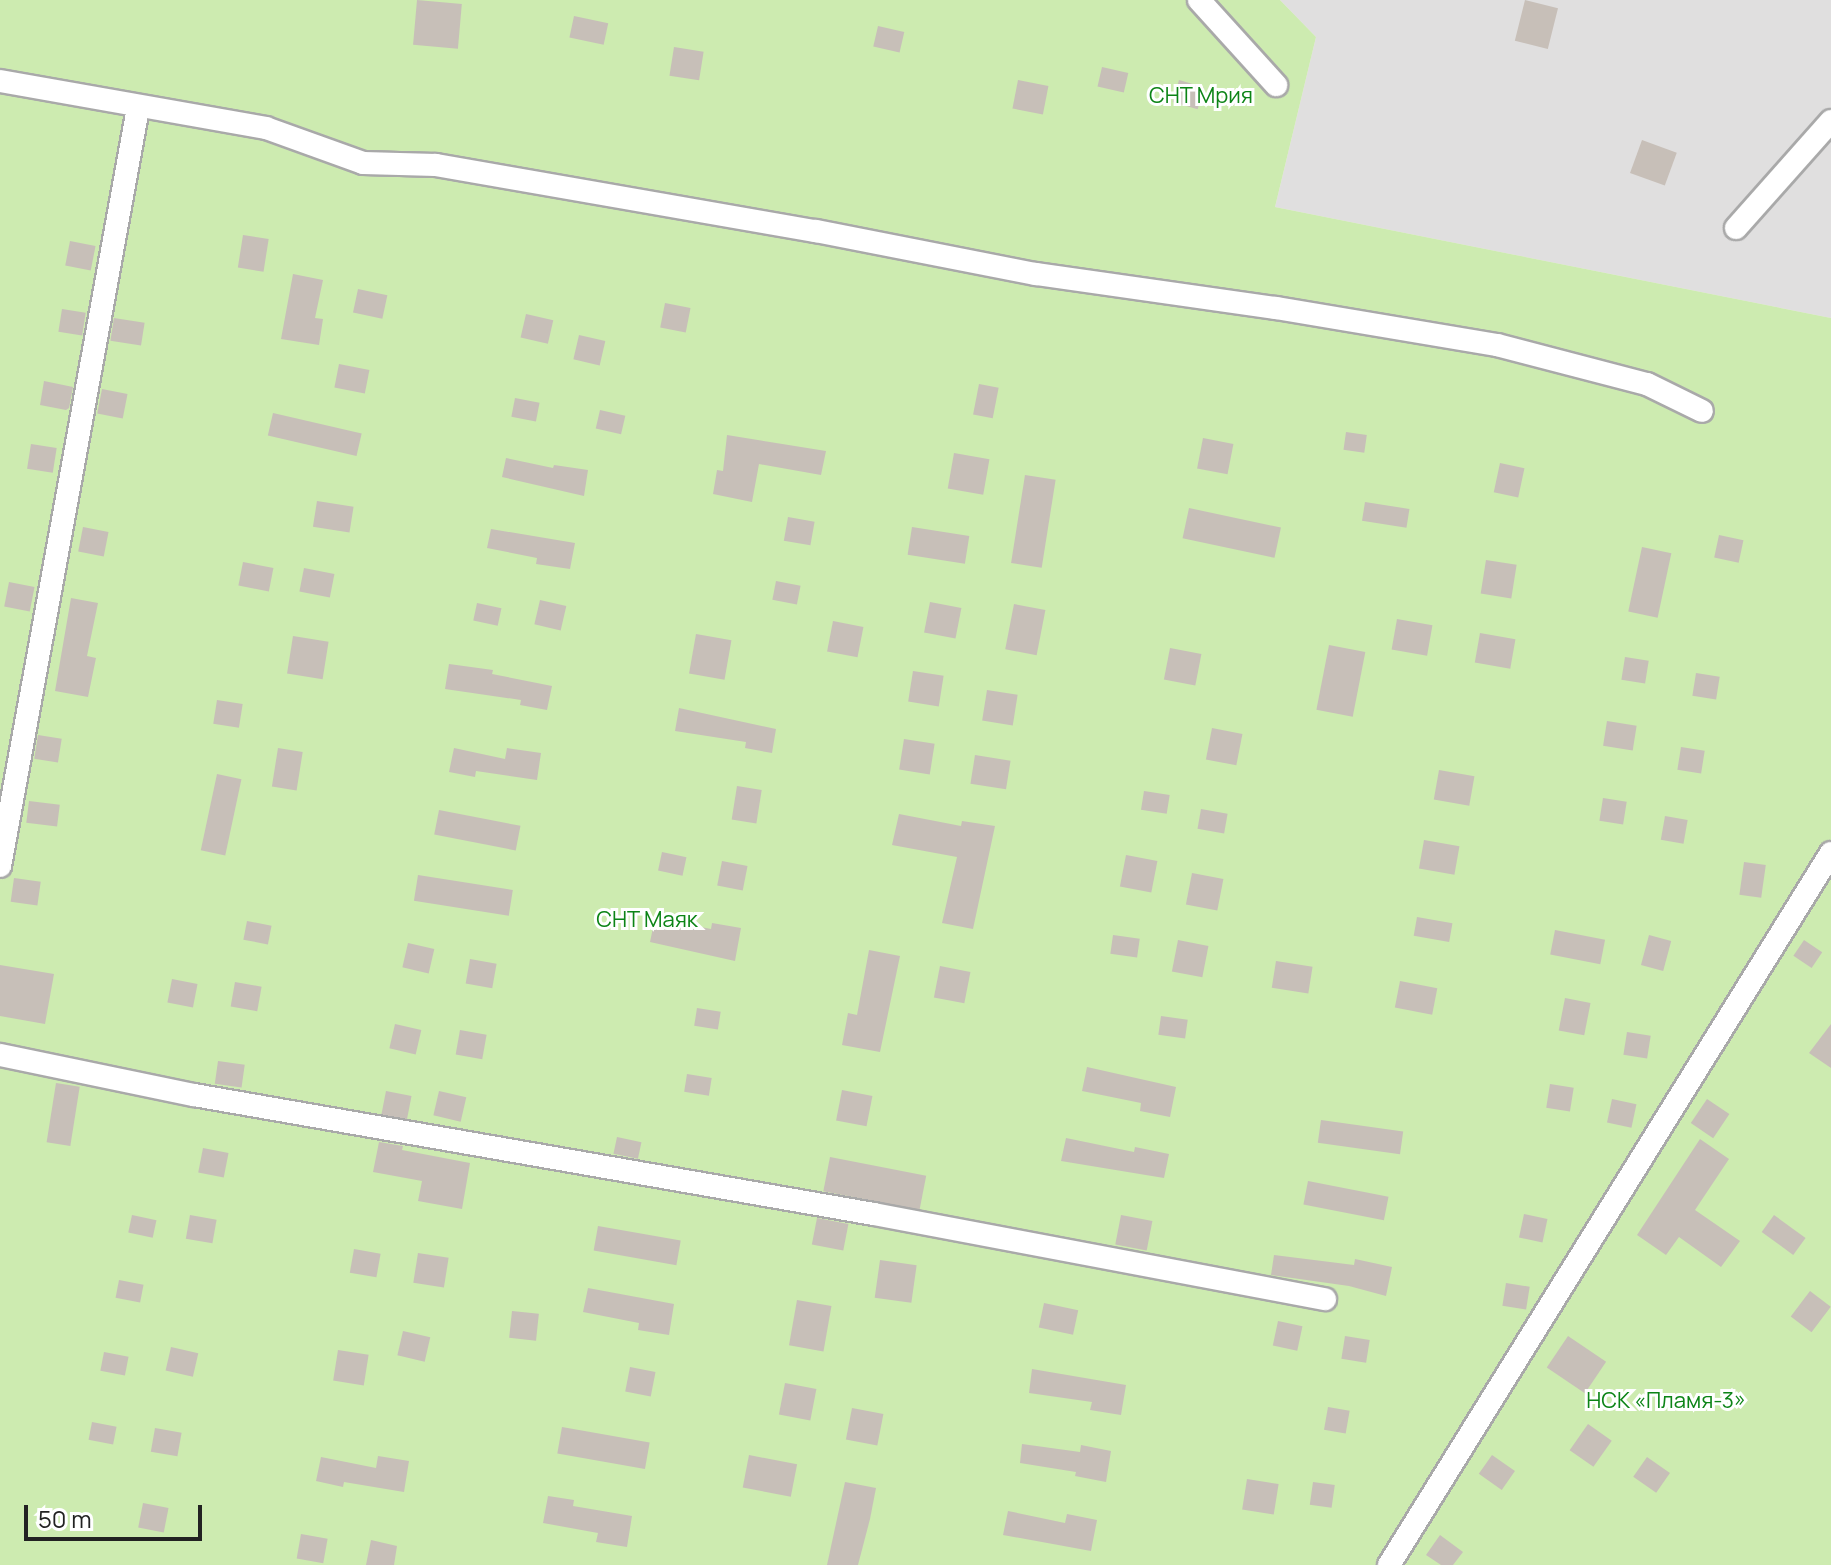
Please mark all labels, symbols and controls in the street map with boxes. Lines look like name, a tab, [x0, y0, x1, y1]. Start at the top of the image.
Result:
park label: СНТ Мрия	[1149, 83, 1253, 109]
park label: СНТ Маяк	[596, 907, 698, 933]
park label: НСК «Пламя-3»	[1586, 1388, 1746, 1414]
scale bar	[28, 1489, 206, 1539]
text: 50 m	[38, 1502, 92, 1535]

